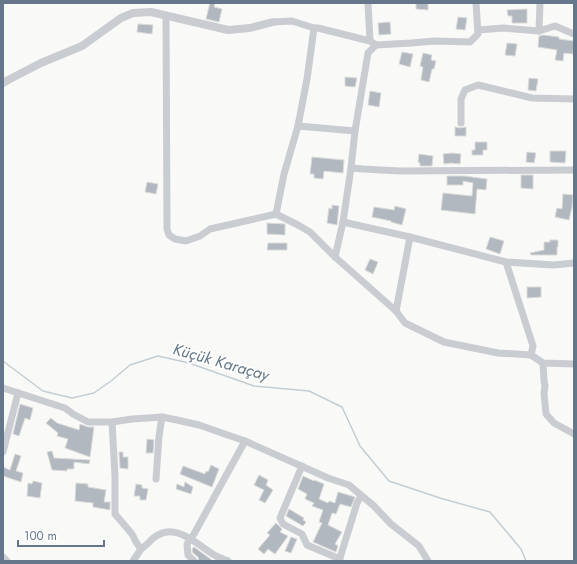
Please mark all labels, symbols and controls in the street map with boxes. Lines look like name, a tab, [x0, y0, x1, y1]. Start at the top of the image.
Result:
water label: Küçük Karaçay	[170, 337, 273, 387]
scale bar	[18, 522, 104, 548]
text: 100 m	[24, 527, 57, 545]

